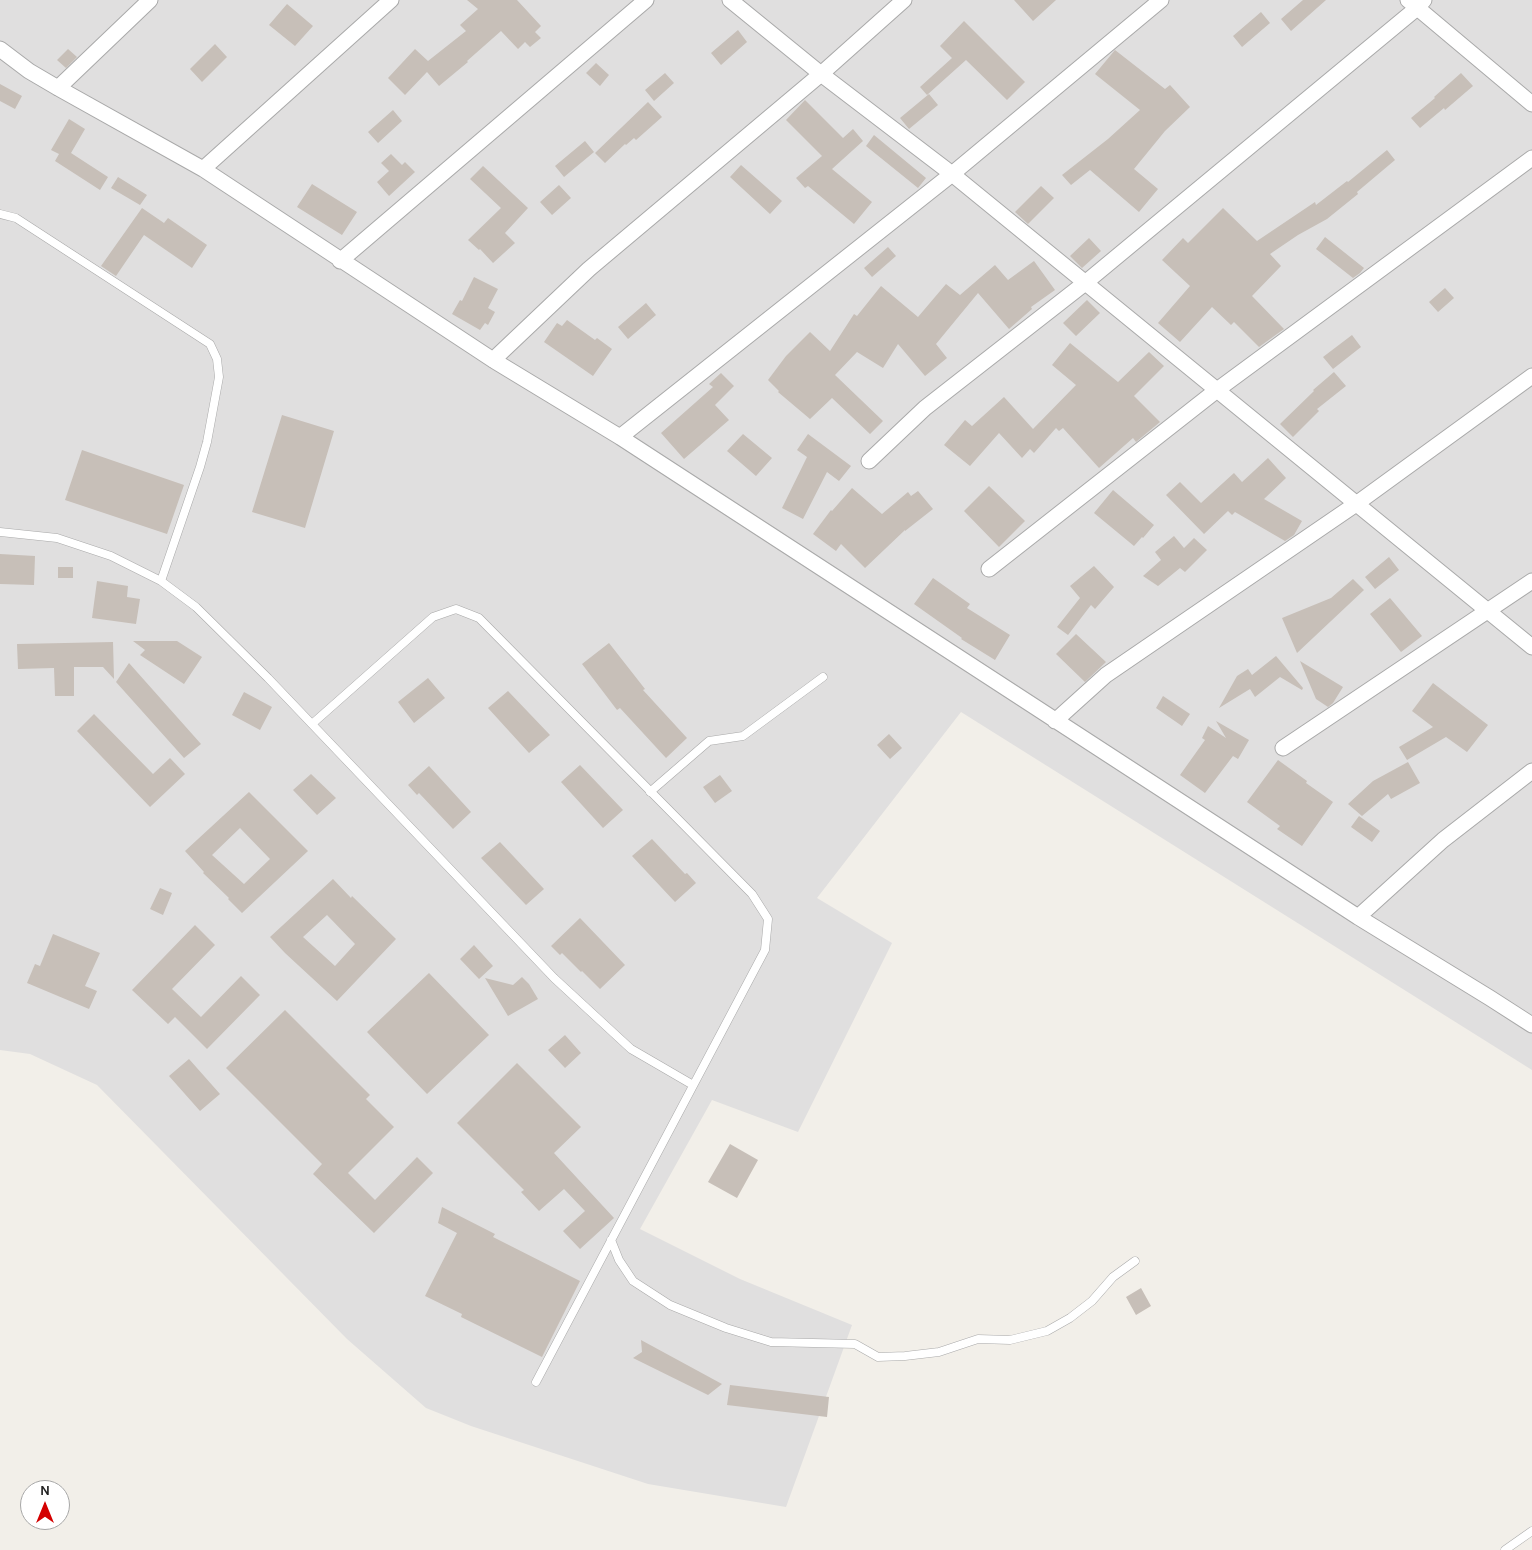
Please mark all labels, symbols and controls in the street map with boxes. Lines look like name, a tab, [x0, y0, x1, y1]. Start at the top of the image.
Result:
north arrow	[20, 1480, 70, 1530]
text: N	[40, 1482, 50, 1499]

